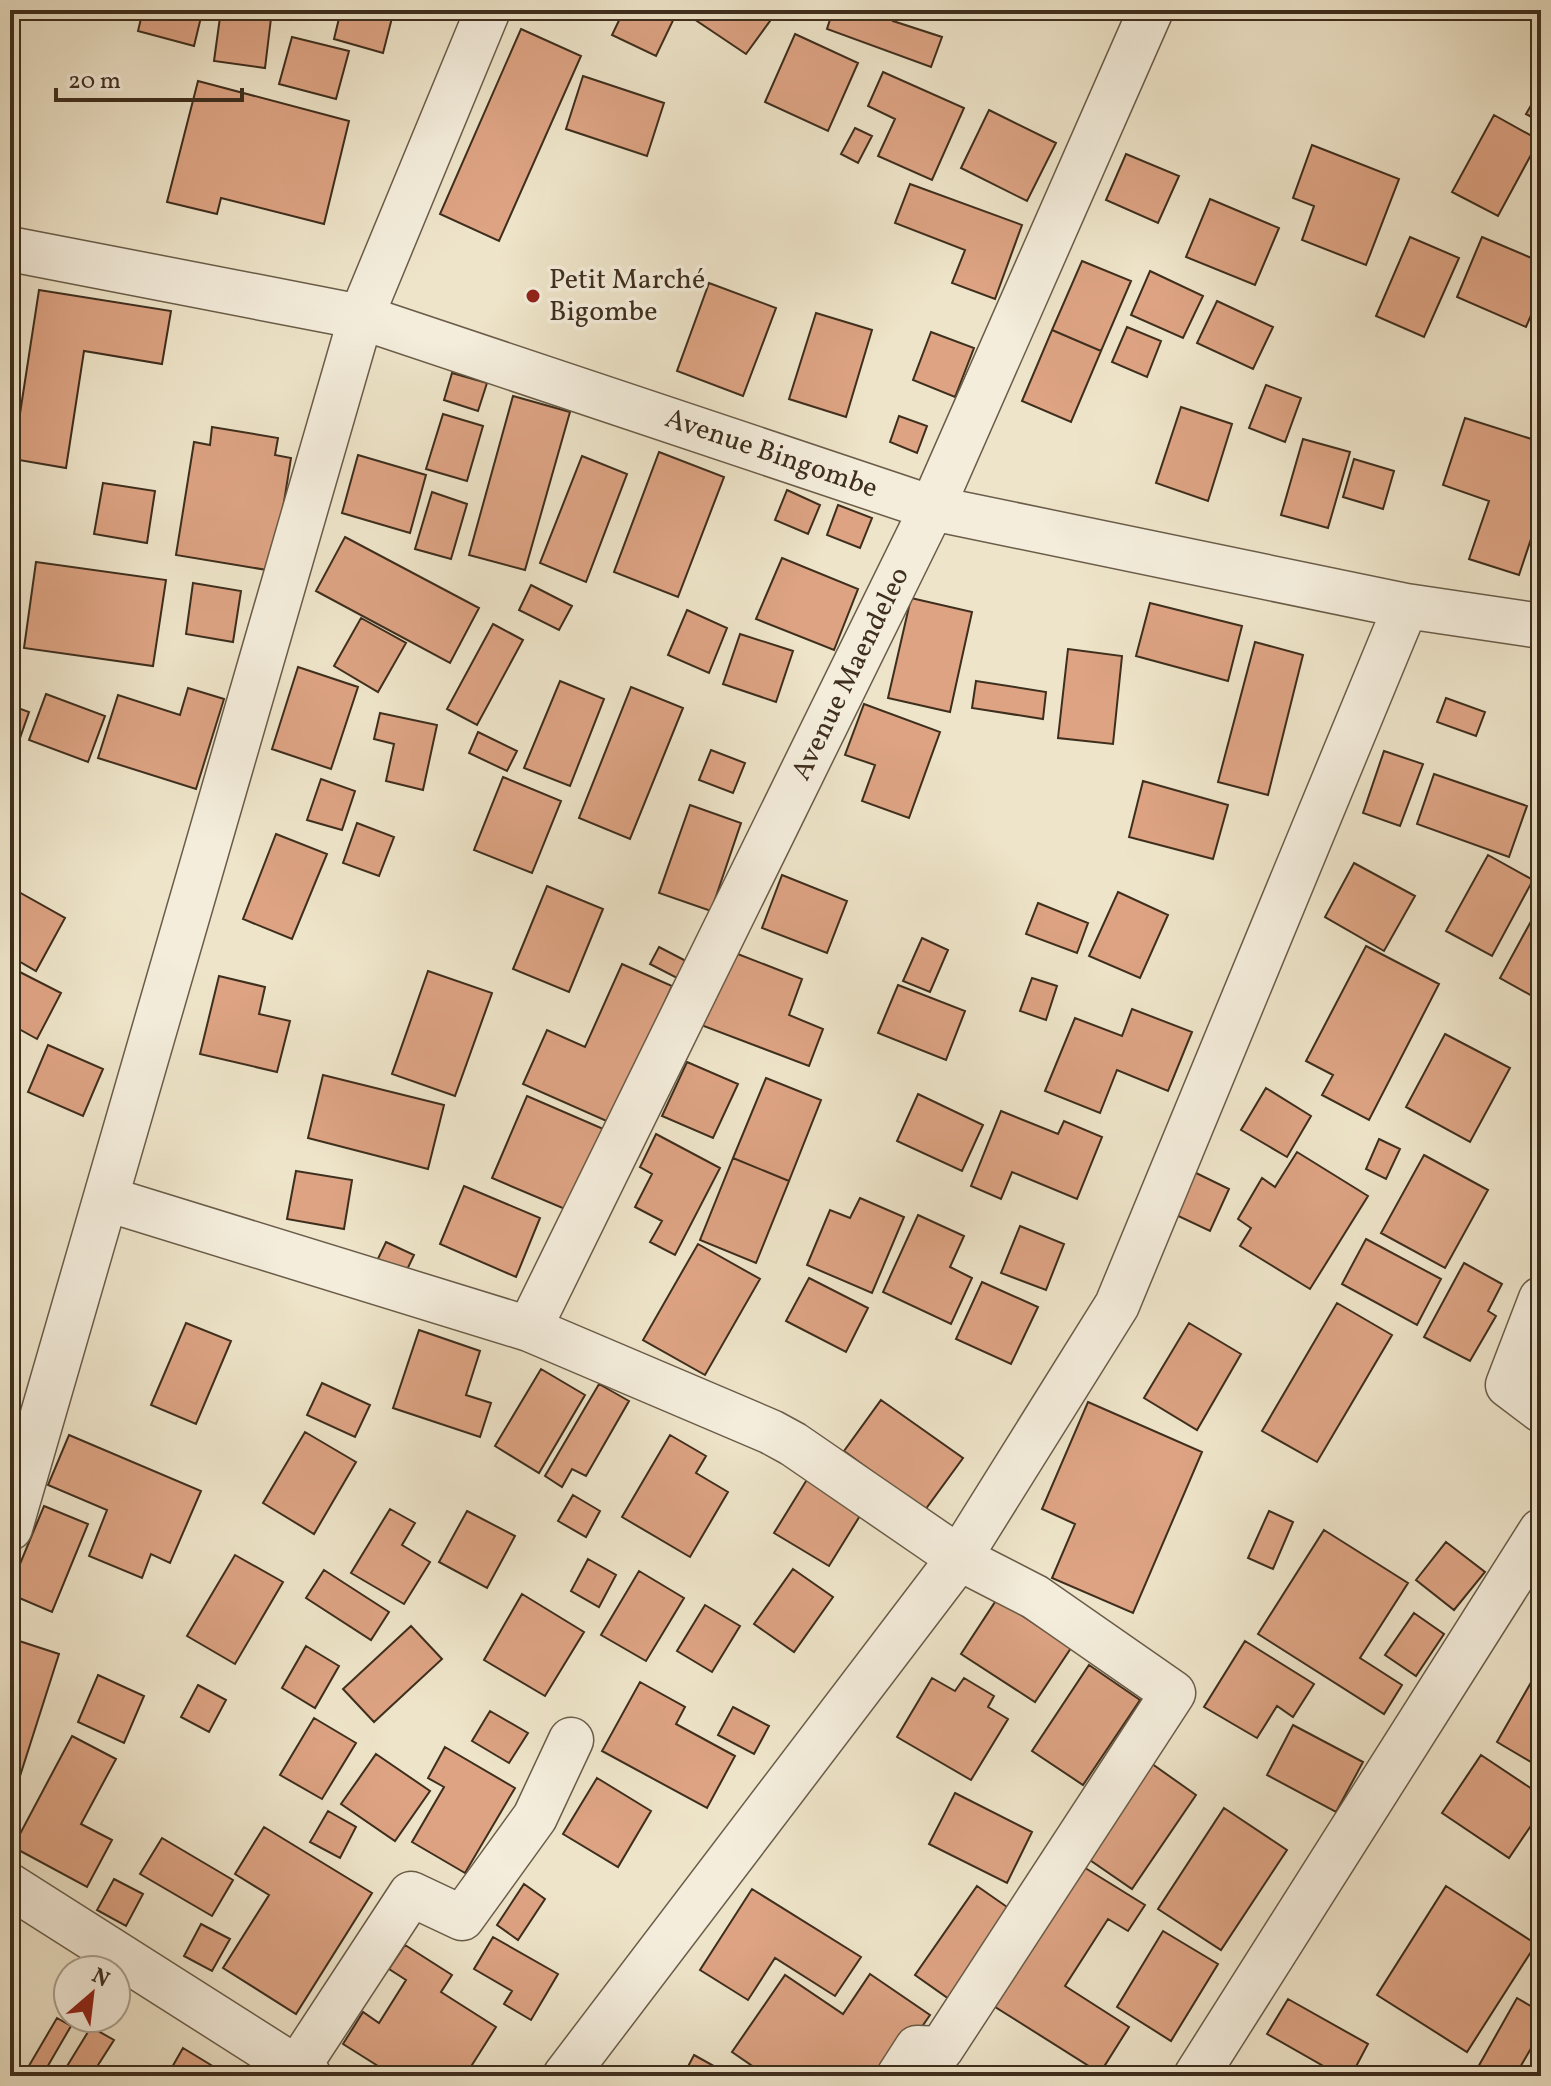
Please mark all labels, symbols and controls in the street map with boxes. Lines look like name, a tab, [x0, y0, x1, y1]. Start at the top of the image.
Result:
scale bar	[56, 52, 242, 102]
text: 20 m	[68, 65, 121, 99]
place label: Petit Marché Bigombe	[549, 261, 705, 332]
marker: Petit Marché Bigombe	[524, 287, 542, 305]
street label: Avenue Bingombe	[660, 399, 882, 509]
street label: Avenue Maendeleo	[782, 561, 920, 787]
north arrow	[52, 1954, 132, 2034]
text: N	[86, 1961, 115, 1996]

